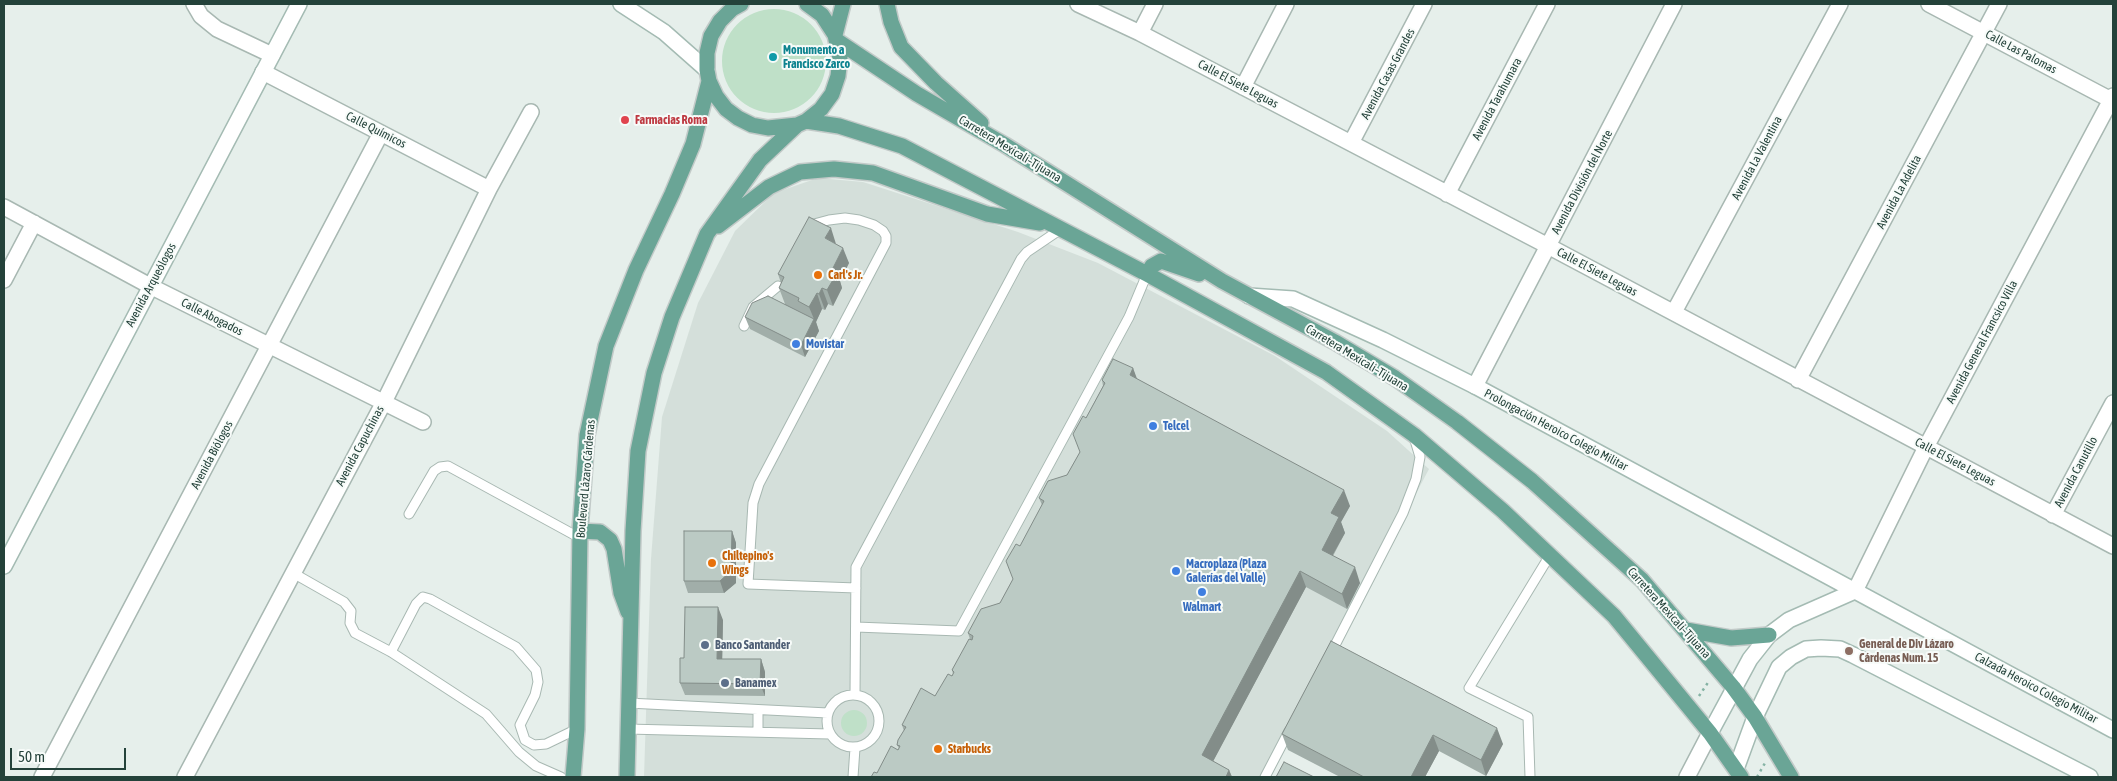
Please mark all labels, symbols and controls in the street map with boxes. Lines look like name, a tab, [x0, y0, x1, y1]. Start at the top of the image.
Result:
street label: Avenida Casas Grandes	[1358, 26, 1418, 122]
street label: Calle Las Palomas	[1983, 27, 2059, 77]
place label: Monumento a Francisco Zarco	[783, 43, 850, 71]
marker: Monumento a Francisco Zarco	[767, 51, 779, 63]
street label: Avenida Tarahumara	[1469, 55, 1525, 143]
street label: Calle El Siete Leguas	[1195, 57, 1281, 111]
street label: Calle Químicos	[344, 109, 408, 151]
place label: Farmacias Roma	[635, 113, 707, 127]
street label: Carretera Mexicali–Tijuana	[956, 113, 1064, 185]
marker: Farmacias Roma	[619, 114, 631, 126]
street label: Avenida La Valentina	[1729, 114, 1785, 202]
street label: Avenida División del Norte	[1548, 127, 1616, 237]
street label: Avenida La Adelita	[1874, 153, 1924, 231]
street label: Avenida Arqueólogos	[123, 241, 179, 329]
street label: Calle El Siete Leguas	[1554, 245, 1640, 299]
place label: Carl's Jr.	[828, 268, 863, 282]
marker: Carl's Jr.	[812, 269, 824, 281]
street label: Avenida General Francsico Villa	[1943, 278, 2021, 406]
street label: Calle Abogados	[179, 295, 245, 339]
street label: Carretera Mexicali–Tijuana	[1303, 322, 1411, 394]
place label: Movistar	[806, 337, 844, 351]
marker: Movistar	[790, 338, 802, 350]
street label: Prolongación Heroico Colegio Militar	[1482, 386, 1630, 474]
street label: Avenida Capuchinas	[333, 403, 387, 489]
street label: Avenida Biólogos	[188, 418, 236, 492]
street label: Boulevard Lázaro Cárdenas	[574, 419, 598, 539]
place label: Telcel	[1163, 419, 1189, 433]
marker: Telcel	[1147, 420, 1159, 432]
street label: Avenida Canutillo	[2051, 434, 2101, 510]
street label: Calle El Siete Leguas	[1912, 435, 1998, 489]
place label: Chiltepino's Wings	[722, 549, 774, 577]
marker: Chiltepino's Wings	[706, 557, 718, 569]
place label: Macroplaza (Plaza Galerías del Valle)	[1186, 557, 1267, 585]
marker: Macroplaza (Plaza Galerías del Valle)	[1170, 565, 1182, 577]
street label: Carretera Mexicali–Tijuana	[1624, 565, 1714, 661]
marker: Walmart	[1196, 586, 1208, 598]
place label: Walmart	[1183, 600, 1221, 614]
place label: General de Div Lázaro Cárdenas Num. 15	[1859, 637, 1954, 665]
place label: Banco Santander	[715, 638, 790, 652]
marker: Banco Santander	[699, 639, 711, 651]
marker: General de Div Lázaro Cárdenas Num. 15	[1843, 645, 1855, 657]
street label: Calzada Heroico Colegio Militar	[1972, 649, 2100, 727]
place label: Banamex	[735, 676, 776, 690]
marker: Banamex	[719, 677, 731, 689]
scale bar	[12, 738, 129, 770]
place label: Starbucks	[948, 742, 991, 756]
marker: Starbucks	[932, 743, 944, 755]
text: 50 m	[18, 748, 45, 765]

